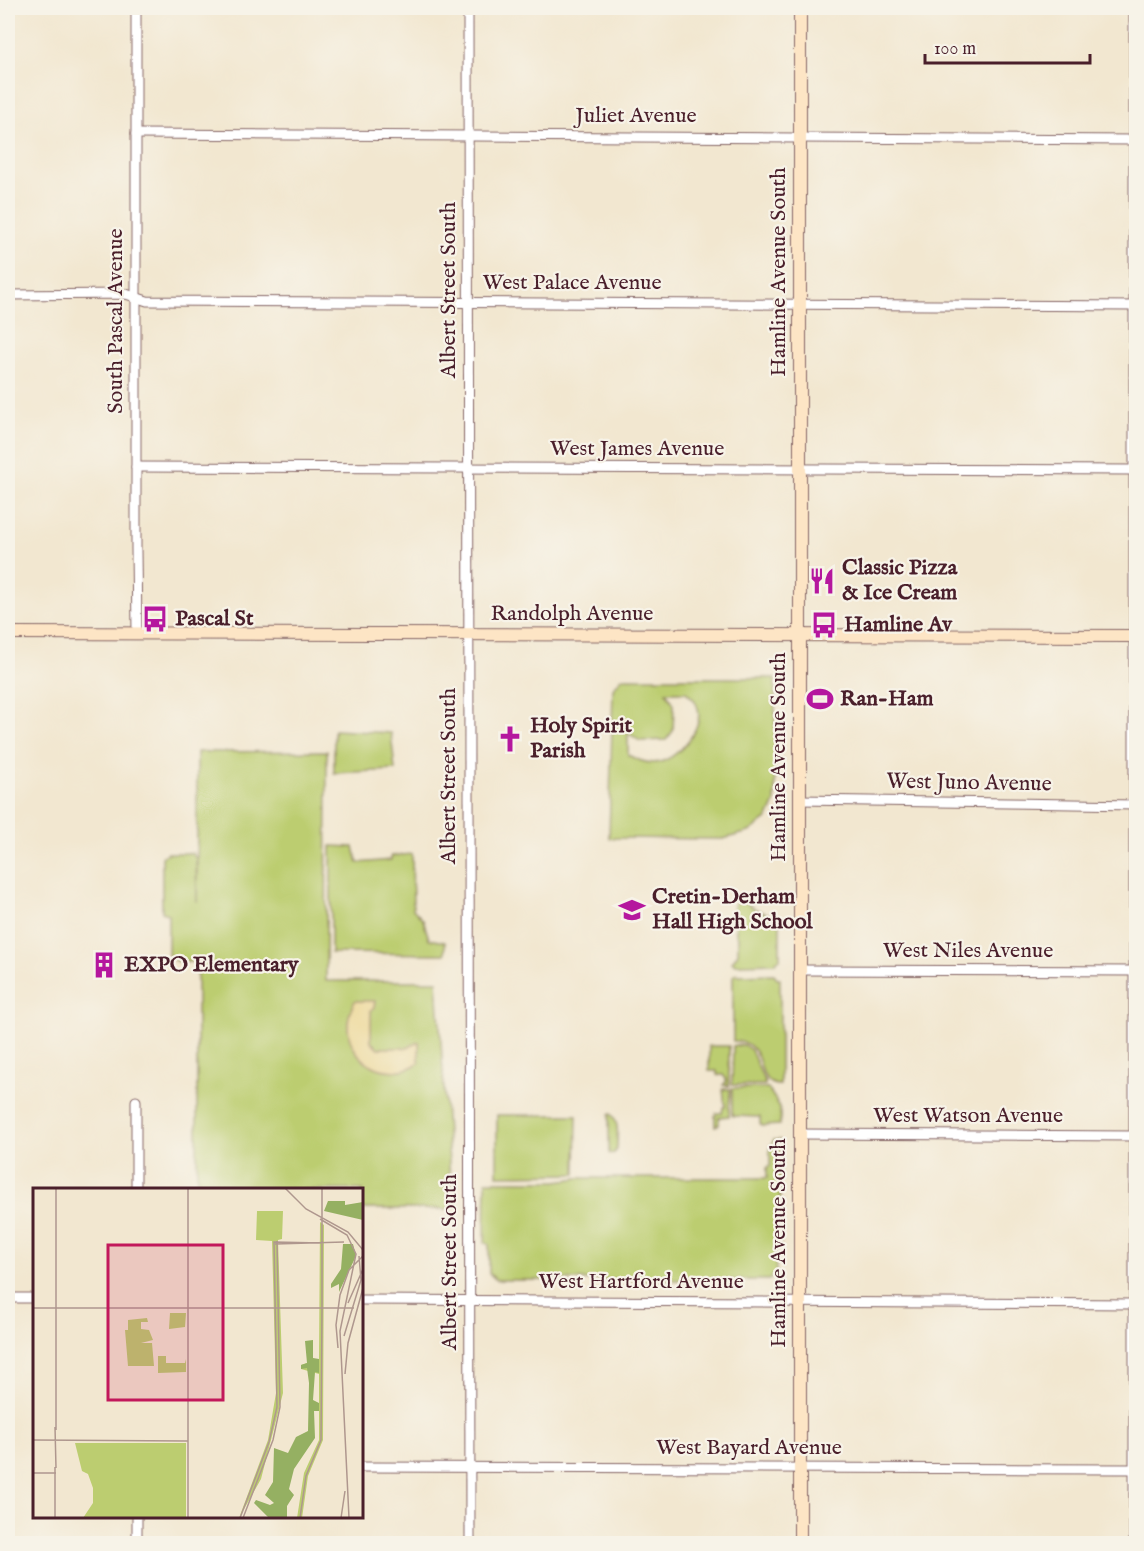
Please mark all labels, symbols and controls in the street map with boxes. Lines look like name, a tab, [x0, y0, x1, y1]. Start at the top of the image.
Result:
scale bar	[925, 27, 1090, 65]
text: 100 m	[934, 38, 976, 61]
street label: Juliet Avenue	[572, 102, 697, 130]
street label: Hamline Avenue South	[765, 167, 793, 377]
street label: Albert Street South	[435, 202, 463, 379]
street label: South Pascal Avenue	[102, 228, 130, 414]
street label: West Palace Avenue	[482, 269, 662, 297]
street label: West James Avenue	[550, 435, 724, 463]
place label: Classic Pizza & Ice Cream	[842, 554, 958, 607]
restaurant icon: Classic Pizza & Ice Cream	[807, 566, 837, 596]
street label: Randolph Avenue	[491, 600, 653, 628]
bus stop icon: Pascal St	[140, 604, 170, 634]
place label: Pascal St	[175, 605, 254, 633]
bus stop icon: Hamline Av	[809, 610, 839, 640]
place label: Hamline Av	[844, 611, 953, 639]
street label: Hamline Avenue South	[765, 652, 793, 862]
sports icon: Ran-Ham	[805, 684, 835, 714]
place label: Ran-Ham	[840, 685, 933, 713]
street label: Albert Street South	[435, 688, 463, 865]
place label: Holy Spirit Parish	[530, 712, 633, 765]
church icon: Holy Spirit Parish	[495, 724, 525, 754]
street label: West Juno Avenue	[886, 768, 1052, 798]
place label: Cretin-Derham Hall High School	[652, 883, 813, 936]
school or university icon: Cretin-Derham Hall High School	[617, 895, 647, 925]
street label: West Niles Avenue	[883, 937, 1053, 965]
building icon: EXPO Elementary	[89, 950, 119, 980]
place label: EXPO Elementary	[124, 951, 300, 979]
street label: West Watson Avenue	[873, 1102, 1063, 1130]
street label: Hamline Avenue South	[765, 1138, 793, 1348]
street label: Albert Street South	[436, 1174, 464, 1351]
inset map	[33, 1188, 363, 1518]
street label: West Hartford Avenue	[538, 1268, 744, 1296]
street label: West Bayard Avenue	[656, 1434, 842, 1462]

